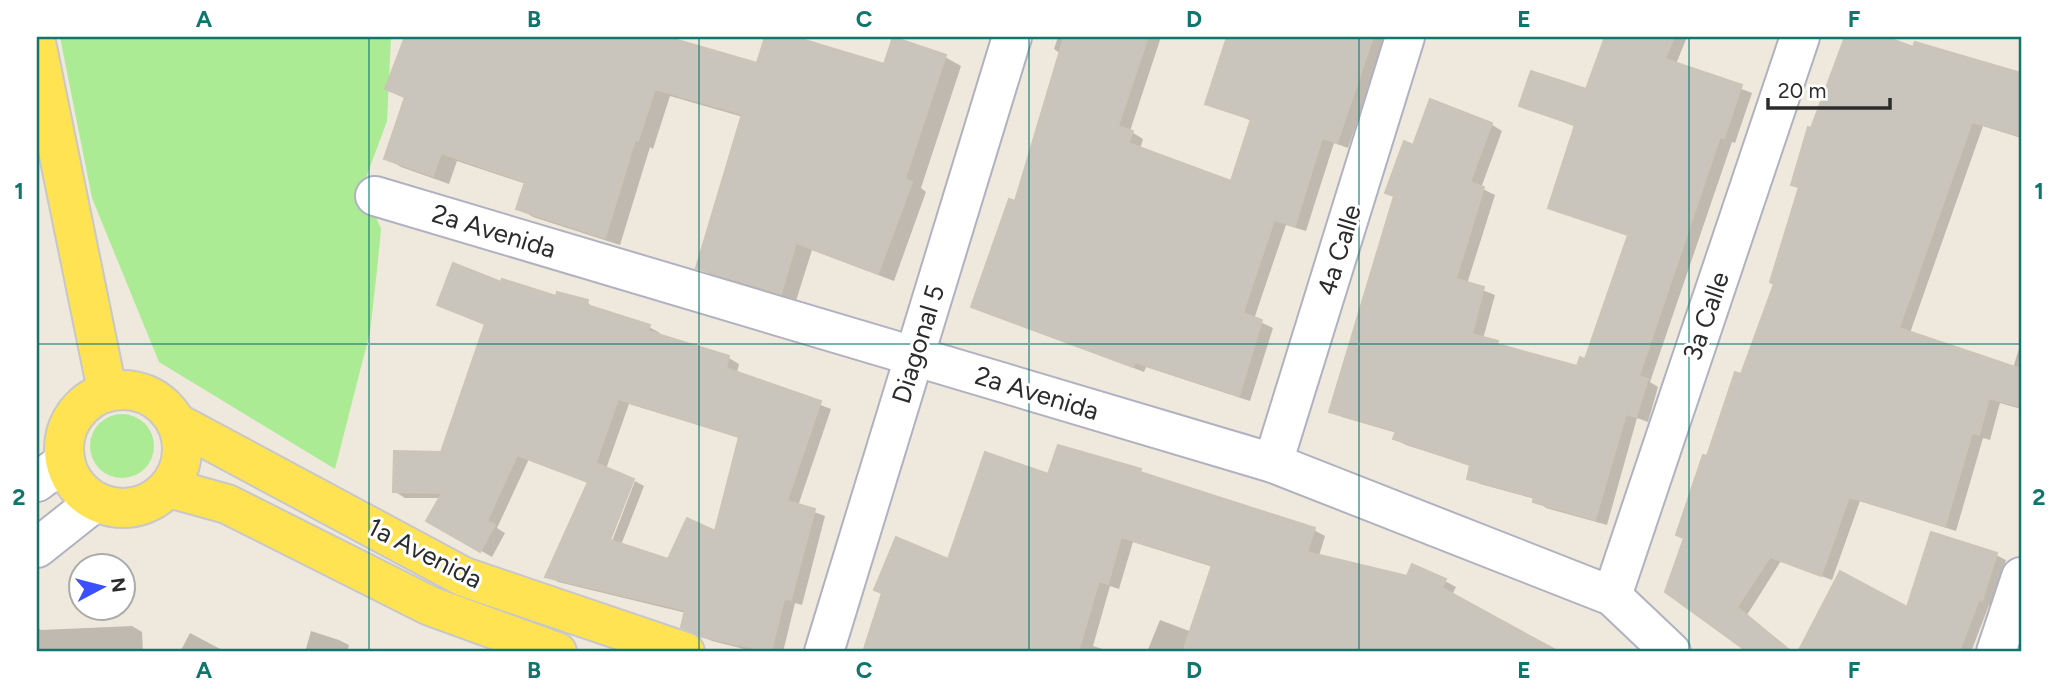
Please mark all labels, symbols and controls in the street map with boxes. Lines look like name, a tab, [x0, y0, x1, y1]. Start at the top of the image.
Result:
text: A	[196, 5, 213, 33]
text: B	[527, 5, 541, 33]
text: C	[856, 5, 873, 33]
text: D	[1186, 5, 1202, 33]
text: E	[1517, 5, 1531, 33]
text: F	[1848, 5, 1861, 33]
scale bar	[1768, 66, 1890, 110]
text: 20 m	[1778, 78, 1826, 103]
text: 1	[14, 177, 24, 205]
text: 1	[2034, 177, 2044, 205]
street label: 2a Avenida	[428, 197, 560, 265]
street label: 4a Calle	[1310, 201, 1368, 299]
street label: 3a Calle	[1676, 268, 1736, 364]
street label: Diagonal 5	[885, 281, 951, 407]
street label: 2a Avenida	[971, 359, 1103, 427]
text: 2	[12, 483, 26, 511]
text: 2	[2032, 483, 2046, 511]
street label: 1a Avenida	[362, 511, 488, 595]
north arrow	[66, 552, 136, 622]
text: N	[106, 576, 131, 594]
text: A	[196, 656, 213, 684]
text: B	[527, 656, 541, 684]
text: C	[856, 656, 873, 684]
text: D	[1186, 656, 1202, 684]
text: E	[1517, 656, 1531, 684]
text: F	[1848, 656, 1861, 684]

